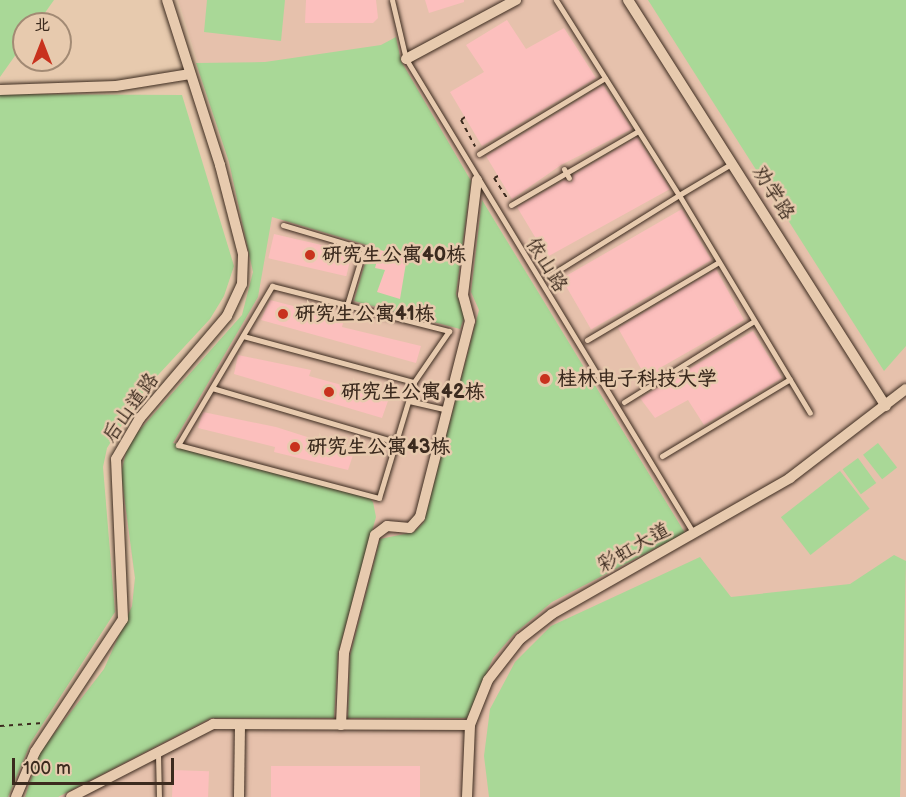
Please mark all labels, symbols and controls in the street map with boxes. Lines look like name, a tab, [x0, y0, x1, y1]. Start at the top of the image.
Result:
north arrow	[12, 12, 72, 72]
text: 北	[34, 16, 50, 35]
street label: 劝学路	[747, 161, 799, 225]
street label: 依山路	[520, 233, 572, 297]
place label: 研究生公寓40栋	[322, 243, 466, 267]
marker: 研究生公寓40栋	[303, 248, 317, 262]
place label: 研究生公寓41栋	[295, 302, 435, 326]
marker: 研究生公寓41栋	[276, 307, 290, 321]
place label: 桂林电子科技大学	[557, 367, 717, 391]
street label: 后山道路	[98, 369, 164, 447]
marker: 桂林电子科技大学	[538, 372, 552, 386]
place label: 研究生公寓42栋	[341, 380, 485, 404]
marker: 研究生公寓42栋	[322, 385, 336, 399]
place label: 研究生公寓43栋	[307, 435, 450, 459]
marker: 研究生公寓43栋	[288, 440, 302, 454]
street label: 彩虹大道	[593, 518, 675, 578]
scale bar	[15, 746, 177, 784]
text: 100 m	[23, 758, 71, 779]

